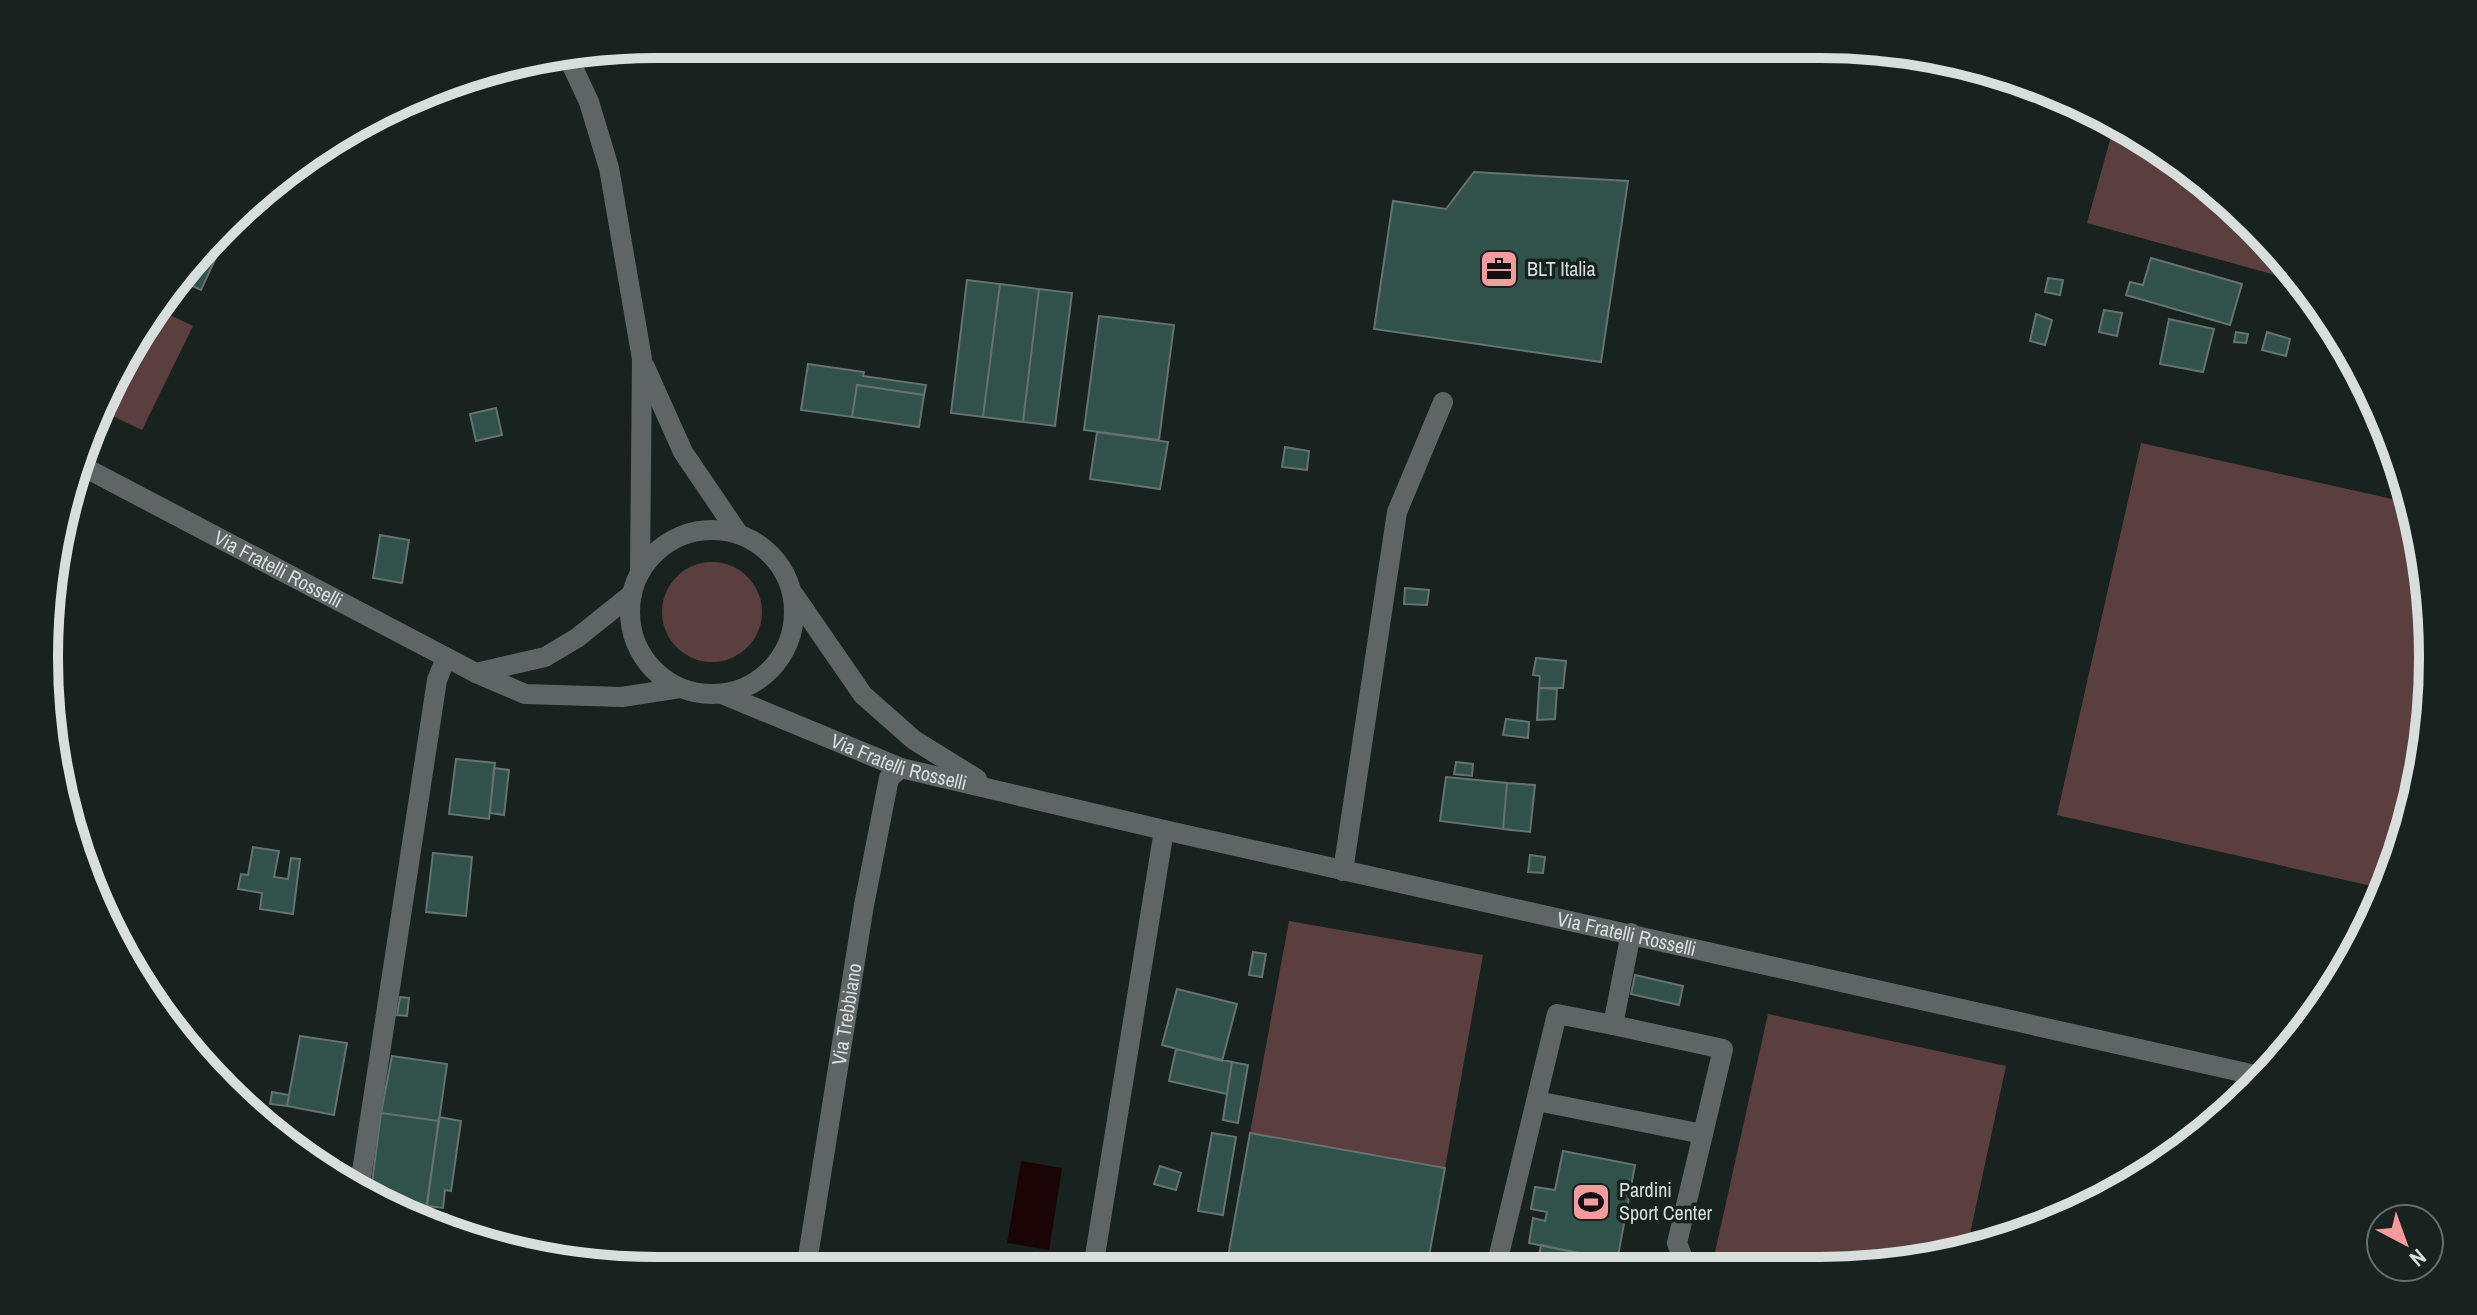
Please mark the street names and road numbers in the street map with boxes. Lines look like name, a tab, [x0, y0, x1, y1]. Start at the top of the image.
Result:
street label: Via Fratelli Rosselli	[209, 524, 348, 614]
street label: Via Fratelli Rosselli	[827, 727, 970, 796]
street label: Via Fratelli Rosselli	[1554, 905, 1699, 962]
street label: Via Trebbiano	[825, 961, 868, 1067]

